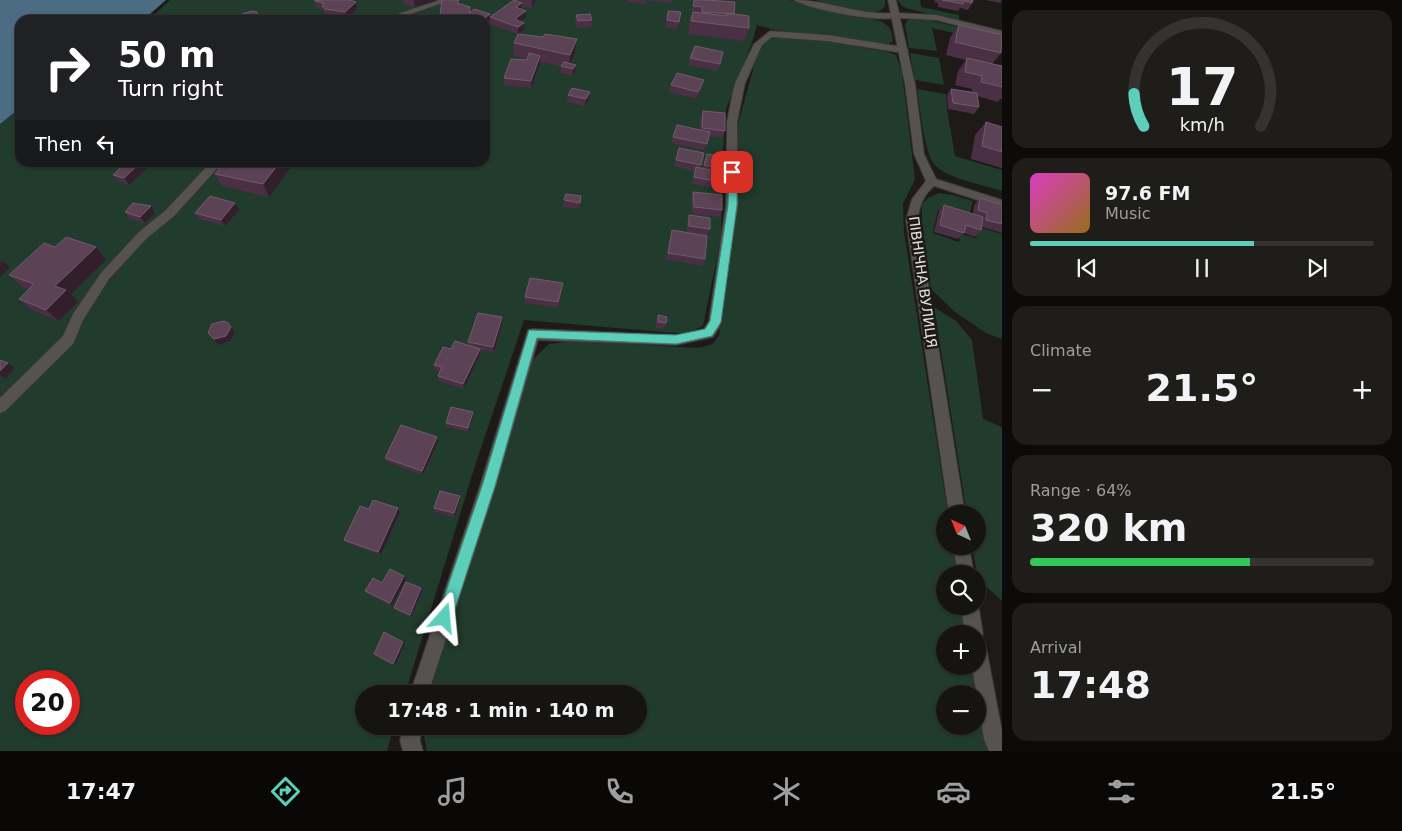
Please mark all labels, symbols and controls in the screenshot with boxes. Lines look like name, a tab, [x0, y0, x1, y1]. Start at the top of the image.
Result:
icon: right	[35, 35, 100, 100]
text: 50 m	[118, 35, 215, 75]
text: 17	[1166, 57, 1238, 117]
text: Turn right	[118, 76, 223, 101]
text: km/h	[1179, 114, 1225, 135]
icon: left	[92, 130, 120, 158]
text: Then	[35, 133, 82, 155]
pin	[711, 151, 753, 193]
icon: arrive	[718, 158, 746, 186]
text: 97.6 FM	[1105, 182, 1190, 204]
text: Music	[1105, 204, 1151, 223]
street label: ПІВНІЧНА ВУЛИЦЯ	[906, 215, 940, 349]
icon: previous	[1073, 254, 1101, 282]
icon: pause	[1188, 254, 1216, 282]
icon: next	[1303, 254, 1331, 282]
text: Climate	[1030, 341, 1092, 360]
text: 21.5°	[1146, 366, 1258, 410]
text: −	[1030, 373, 1053, 406]
text: +	[1351, 373, 1374, 406]
text: Range · 64%	[1030, 481, 1132, 500]
north arrow	[936, 505, 986, 555]
map controls	[936, 505, 986, 735]
text: 320 km	[1030, 506, 1187, 550]
button: search	[936, 565, 986, 615]
position arrow	[417, 591, 469, 643]
button: +	[936, 625, 986, 675]
text: Arrival	[1030, 638, 1082, 657]
text: 17:48	[1030, 663, 1151, 707]
speed limit sign: 20	[15, 670, 80, 735]
button: −	[936, 685, 986, 735]
text: 17:48 · 1 min · 140 m	[387, 699, 615, 721]
icon: directions	[268, 774, 303, 809]
icon: music	[435, 774, 470, 809]
icon: phone	[602, 774, 637, 809]
icon: climate	[769, 774, 804, 809]
icon: car	[936, 774, 971, 809]
icon: filters	[1104, 774, 1139, 809]
text: 17:47	[66, 779, 136, 804]
text: 21.5°	[1271, 779, 1336, 804]

